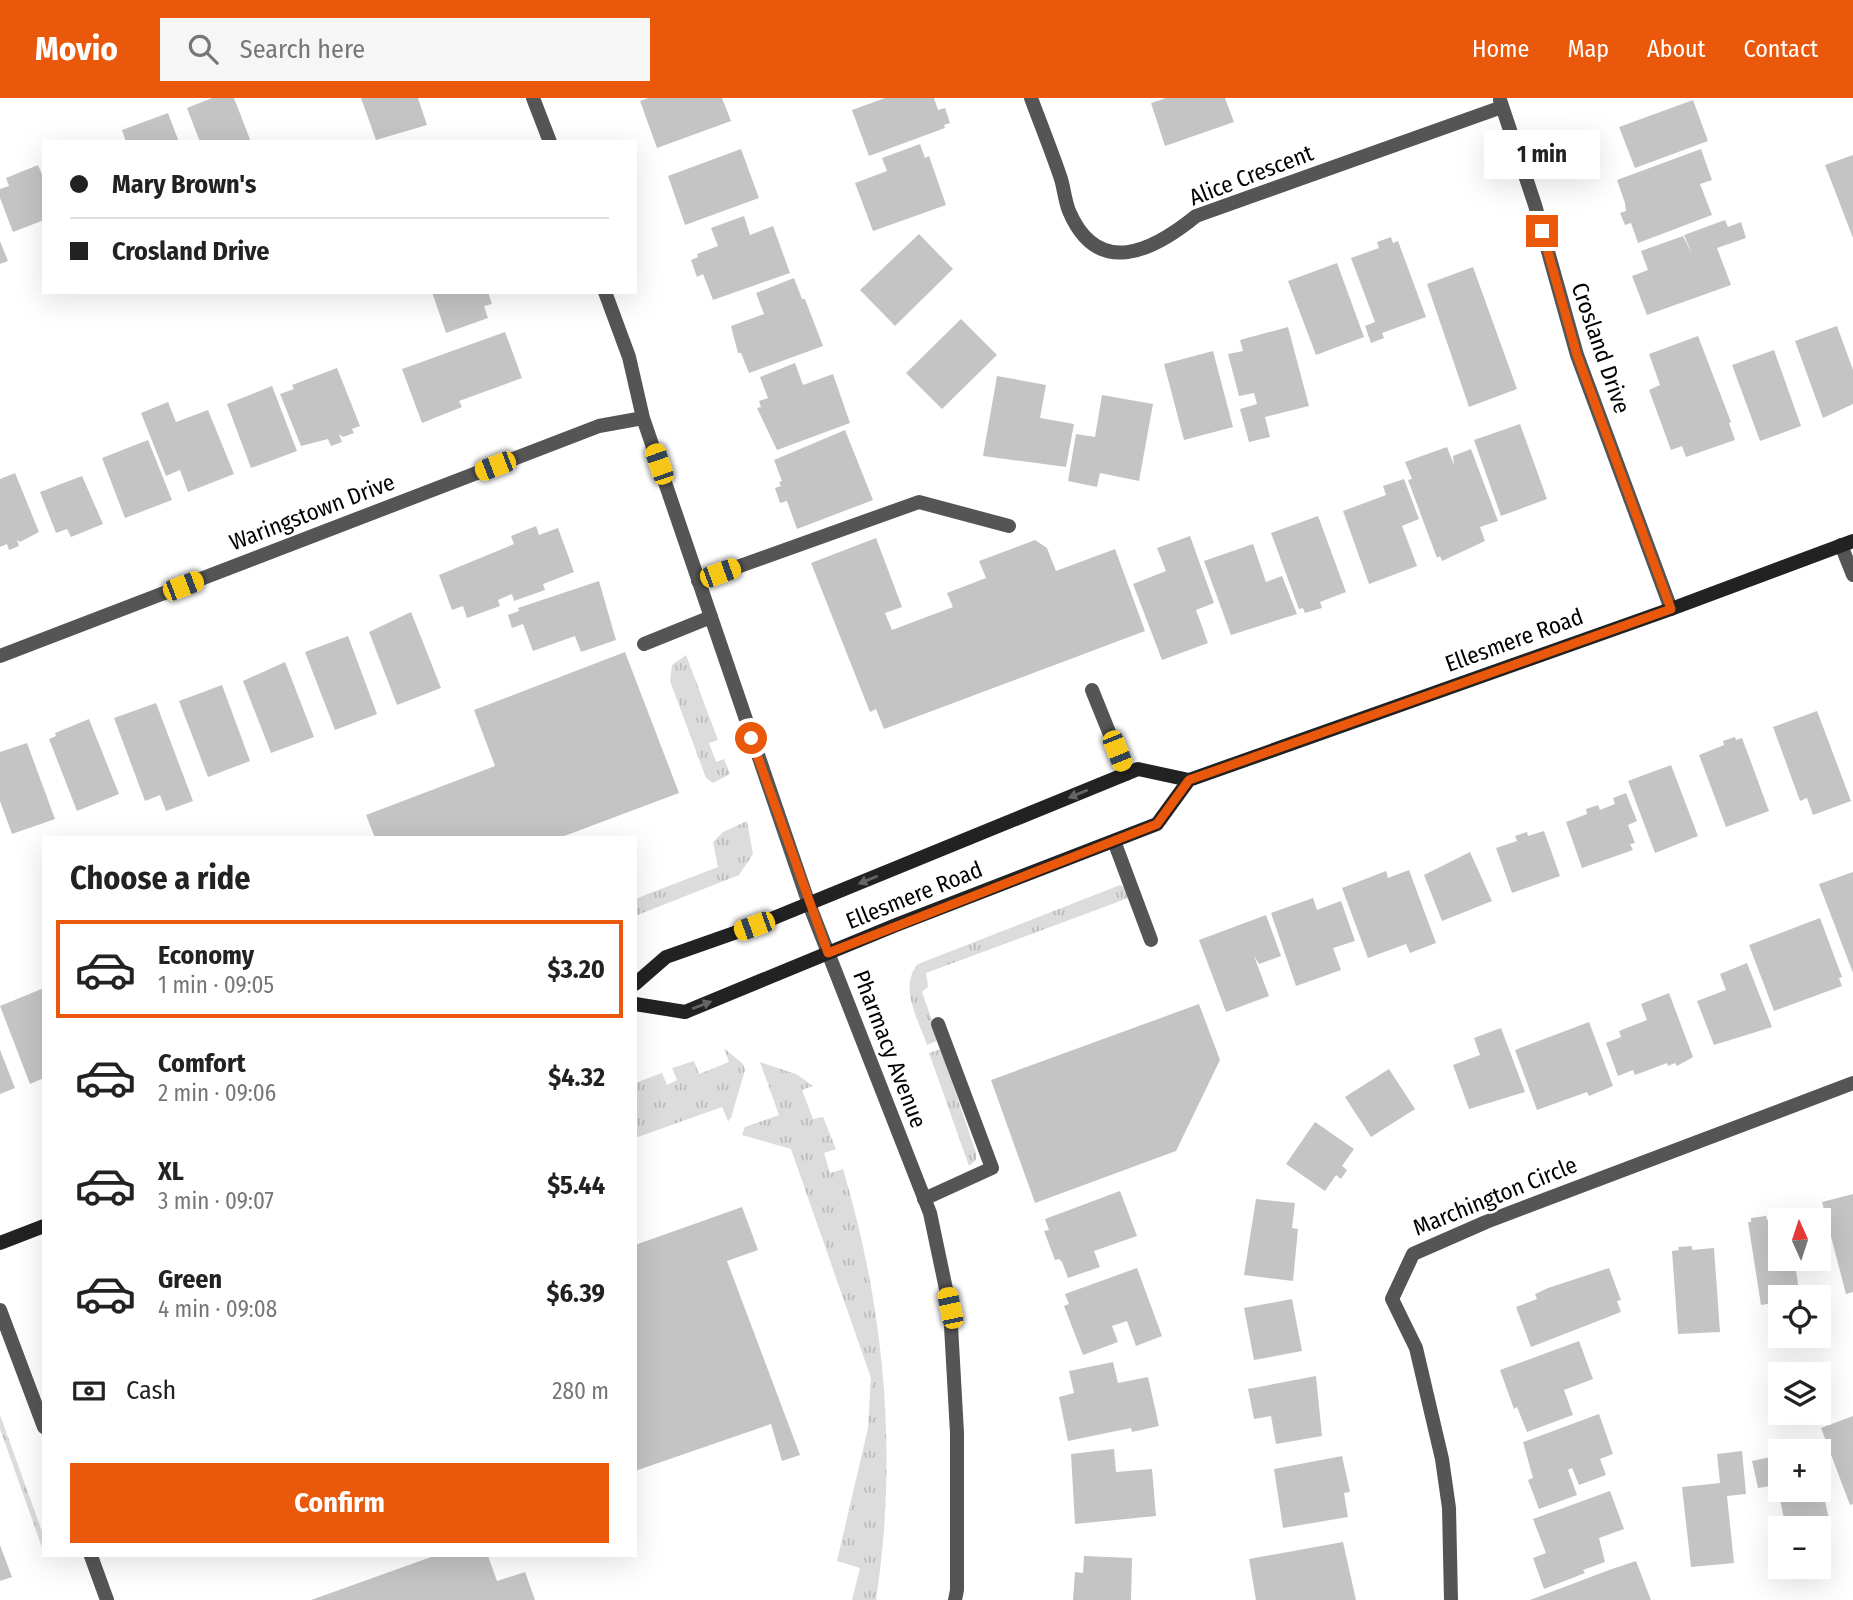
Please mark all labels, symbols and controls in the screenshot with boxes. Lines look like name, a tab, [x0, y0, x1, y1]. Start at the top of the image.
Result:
search box	[160, 18, 650, 81]
text: Movio	[35, 29, 118, 69]
icon: search	[184, 30, 222, 68]
text: Search here	[240, 34, 365, 65]
text: Home	[1472, 35, 1529, 63]
text: Map	[1567, 35, 1609, 63]
text: About	[1647, 35, 1705, 63]
text: Contact	[1743, 35, 1818, 63]
callout: 1 min	[1484, 130, 1600, 178]
street label: Alice Crescent	[1185, 138, 1317, 211]
text: 1 min	[1517, 140, 1567, 168]
text: Mary Brown's	[112, 169, 256, 200]
route end	[1526, 215, 1558, 247]
text: Crosland Drive	[112, 236, 269, 267]
street label: Crosland Drive	[1566, 279, 1636, 417]
car	[643, 441, 676, 487]
car	[472, 449, 519, 483]
street label: Waringstown Drive	[225, 468, 399, 556]
car	[697, 556, 744, 590]
car	[160, 569, 207, 603]
street label: Ellesmere Road	[1441, 602, 1587, 678]
route start	[735, 722, 767, 754]
car	[1100, 728, 1135, 774]
one-way arrow	[1068, 788, 1088, 800]
street label: Ellesmere Road	[842, 855, 986, 935]
text: Choose a ride	[70, 859, 251, 897]
one-way arrow	[857, 875, 878, 886]
car	[731, 909, 778, 943]
icon: car	[74, 938, 137, 1001]
text: Economy	[158, 940, 254, 971]
text: $3.20	[548, 954, 605, 985]
street label: Pharmacy Avenue	[847, 966, 933, 1132]
text: 1 min · 09:05	[158, 971, 274, 999]
one-way arrow	[691, 999, 712, 1010]
icon: car	[74, 1046, 137, 1109]
text: Comfort	[158, 1048, 246, 1079]
text: $4.32	[548, 1062, 605, 1093]
text: 2 min · 09:06	[158, 1079, 276, 1107]
street label: Marchington Circle	[1409, 1150, 1581, 1242]
icon: car	[74, 1154, 137, 1217]
text: XL	[158, 1156, 184, 1187]
text: $5.44	[547, 1170, 605, 1201]
text: 3 min · 09:07	[158, 1187, 274, 1215]
north arrow	[1768, 1208, 1830, 1270]
map controls	[1768, 1208, 1831, 1579]
icon: car	[74, 1262, 137, 1325]
text: Green	[158, 1264, 222, 1295]
text: $6.39	[547, 1278, 605, 1309]
car	[936, 1285, 965, 1331]
button: locate	[1768, 1285, 1831, 1348]
text: 4 min · 09:08	[158, 1295, 277, 1323]
button: layers	[1768, 1362, 1831, 1425]
icon: cash	[70, 1372, 108, 1410]
text: Cash	[126, 1375, 176, 1406]
text: 280 m	[552, 1377, 609, 1405]
button: +	[1768, 1439, 1831, 1502]
button: Confirm	[70, 1463, 609, 1543]
button: −	[1768, 1516, 1831, 1579]

